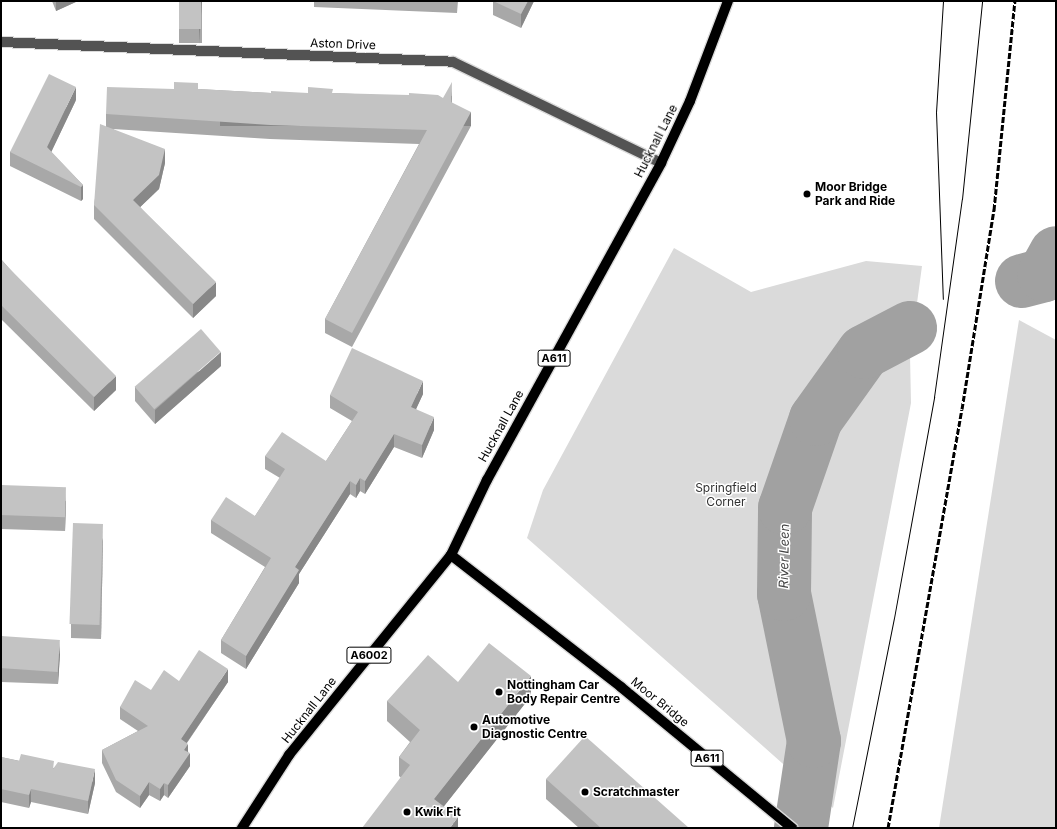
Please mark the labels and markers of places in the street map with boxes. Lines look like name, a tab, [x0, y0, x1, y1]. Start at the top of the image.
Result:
place label: Moor Bridge Park and Ride	[815, 180, 895, 208]
marker: Moor Bridge Park and Ride	[802, 189, 812, 199]
place label: Nottingham Car Body Repair Centre	[507, 678, 620, 706]
marker: Nottingham Car Body Repair Centre	[494, 687, 504, 697]
place label: Automotive Diagnostic Centre	[482, 713, 587, 741]
marker: Automotive Diagnostic Centre	[469, 722, 479, 732]
place label: Scratchmaster	[593, 785, 679, 799]
marker: Scratchmaster	[580, 787, 590, 797]
place label: Kwik Fit	[415, 805, 461, 819]
marker: Kwik Fit	[402, 807, 412, 817]

